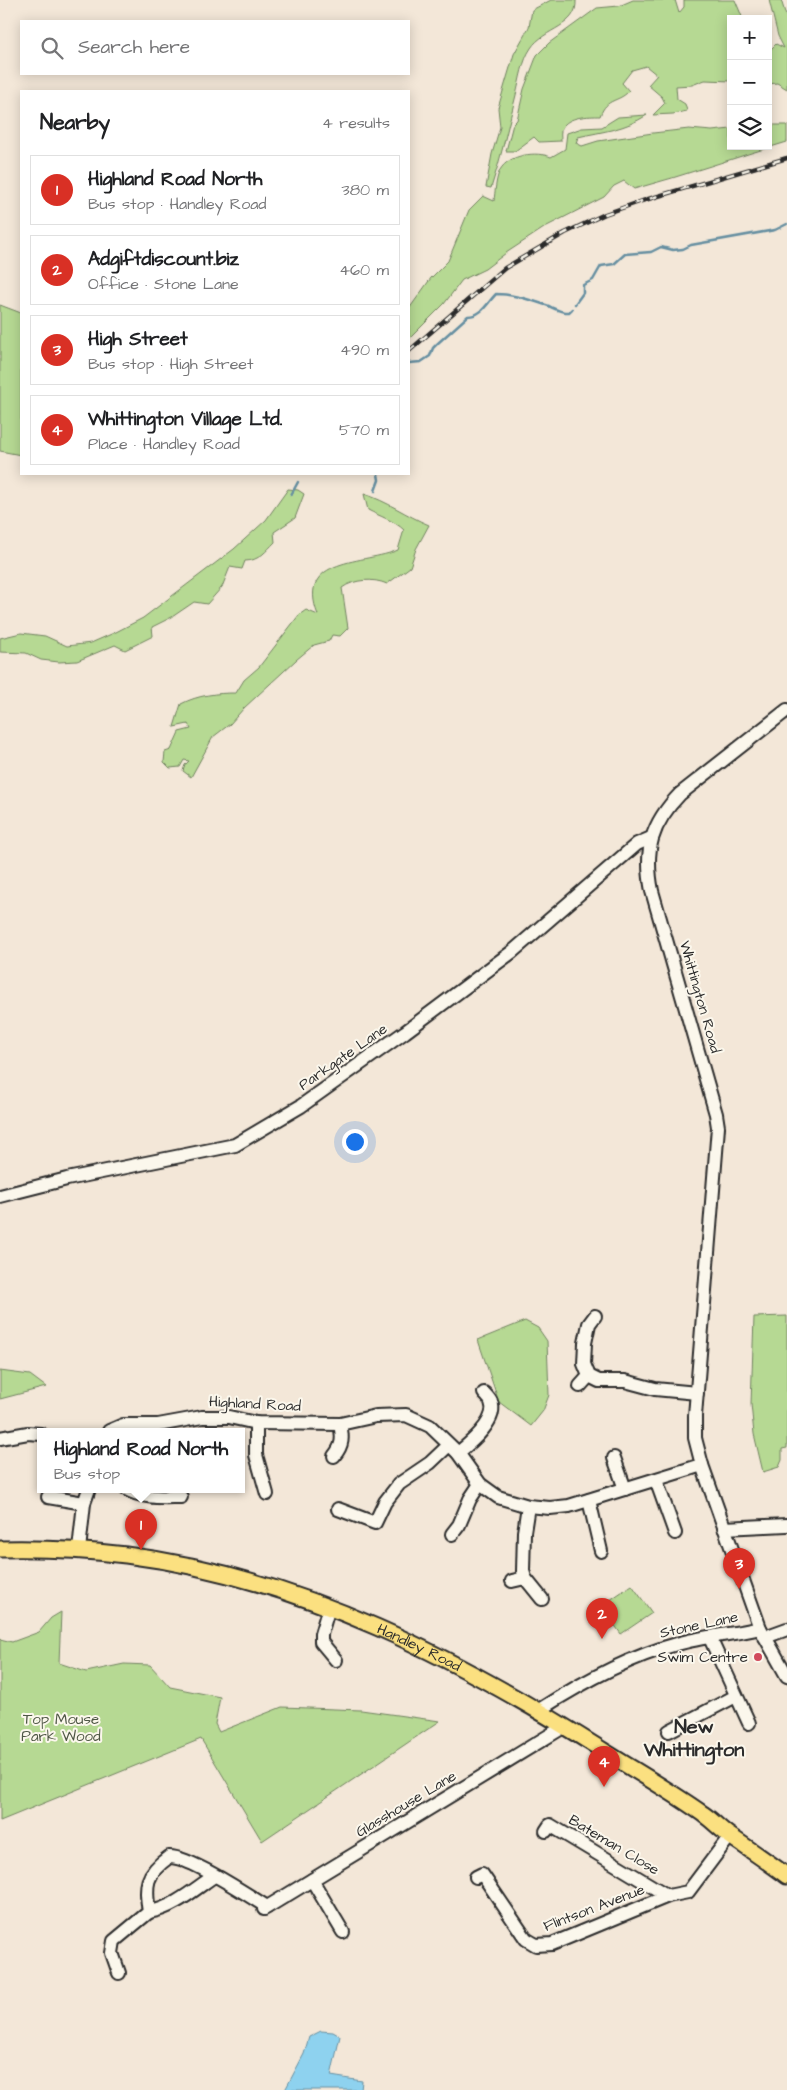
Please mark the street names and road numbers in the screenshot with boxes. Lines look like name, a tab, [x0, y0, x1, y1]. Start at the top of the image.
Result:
street label: Whittington Road	[673, 938, 726, 1056]
street label: Parkgate Lane	[294, 1019, 392, 1096]
street label: Highland Road	[208, 1391, 302, 1418]
street label: Stone Lane	[658, 1606, 740, 1644]
street label: Handley Road	[374, 1618, 465, 1677]
street label: Glasshouse Lane	[352, 1766, 460, 1842]
street label: Bateman Close	[565, 1810, 663, 1880]
street label: Flintson Avenue	[540, 1879, 648, 1937]

